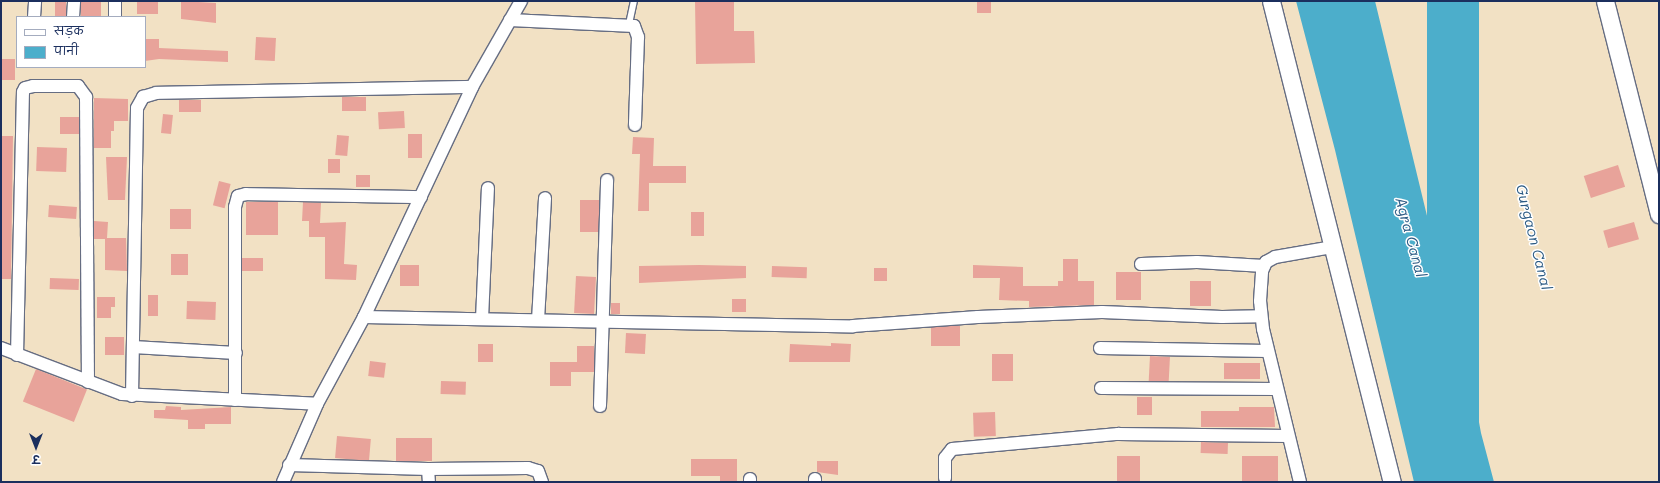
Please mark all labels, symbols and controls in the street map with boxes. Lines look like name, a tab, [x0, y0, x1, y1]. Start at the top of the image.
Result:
legend	[16, 16, 146, 68]
text: सड़क	[54, 22, 84, 38]
text: पानी	[54, 42, 79, 58]
water label: Gurgaon Canal	[1512, 182, 1556, 292]
water label: Agra Canal	[1392, 195, 1430, 279]
north arrow	[16, 427, 56, 467]
text: उ	[32, 452, 40, 467]

